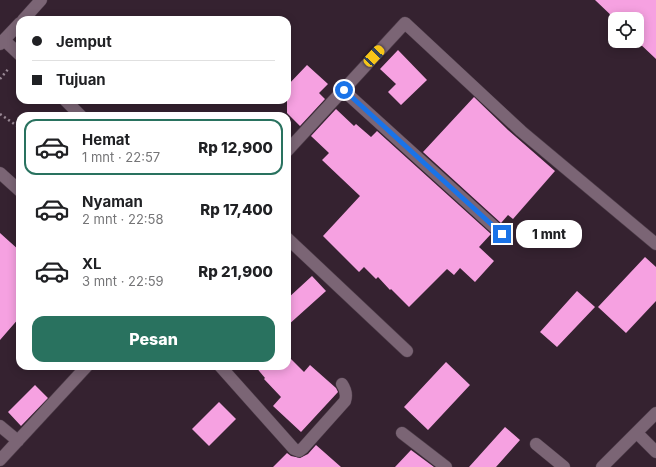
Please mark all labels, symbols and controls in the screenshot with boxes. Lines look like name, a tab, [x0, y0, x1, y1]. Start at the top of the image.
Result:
map controls	[608, 12, 644, 48]
button: locate	[608, 12, 644, 48]
text: Jemput	[56, 32, 112, 51]
car	[361, 43, 387, 69]
text: Tujuan	[56, 70, 106, 89]
route start	[335, 81, 353, 99]
icon: car	[34, 129, 70, 165]
text: Hemat	[82, 130, 130, 149]
text: Rp 12,900	[198, 138, 273, 157]
text: 1 mnt · 22:57	[82, 149, 160, 165]
icon: car	[34, 191, 70, 227]
text: Nyaman	[82, 192, 143, 211]
text: Rp 17,400	[200, 200, 273, 219]
text: 2 mnt · 22:58	[82, 211, 164, 227]
callout: 1 mnt	[516, 220, 582, 248]
route end	[493, 225, 511, 243]
text: 1 mnt	[532, 226, 566, 242]
icon: car	[34, 253, 70, 289]
text: XL	[82, 254, 102, 273]
text: Rp 21,900	[198, 262, 273, 281]
text: 3 mnt · 22:59	[82, 273, 164, 289]
button: Pesan	[32, 316, 275, 362]

